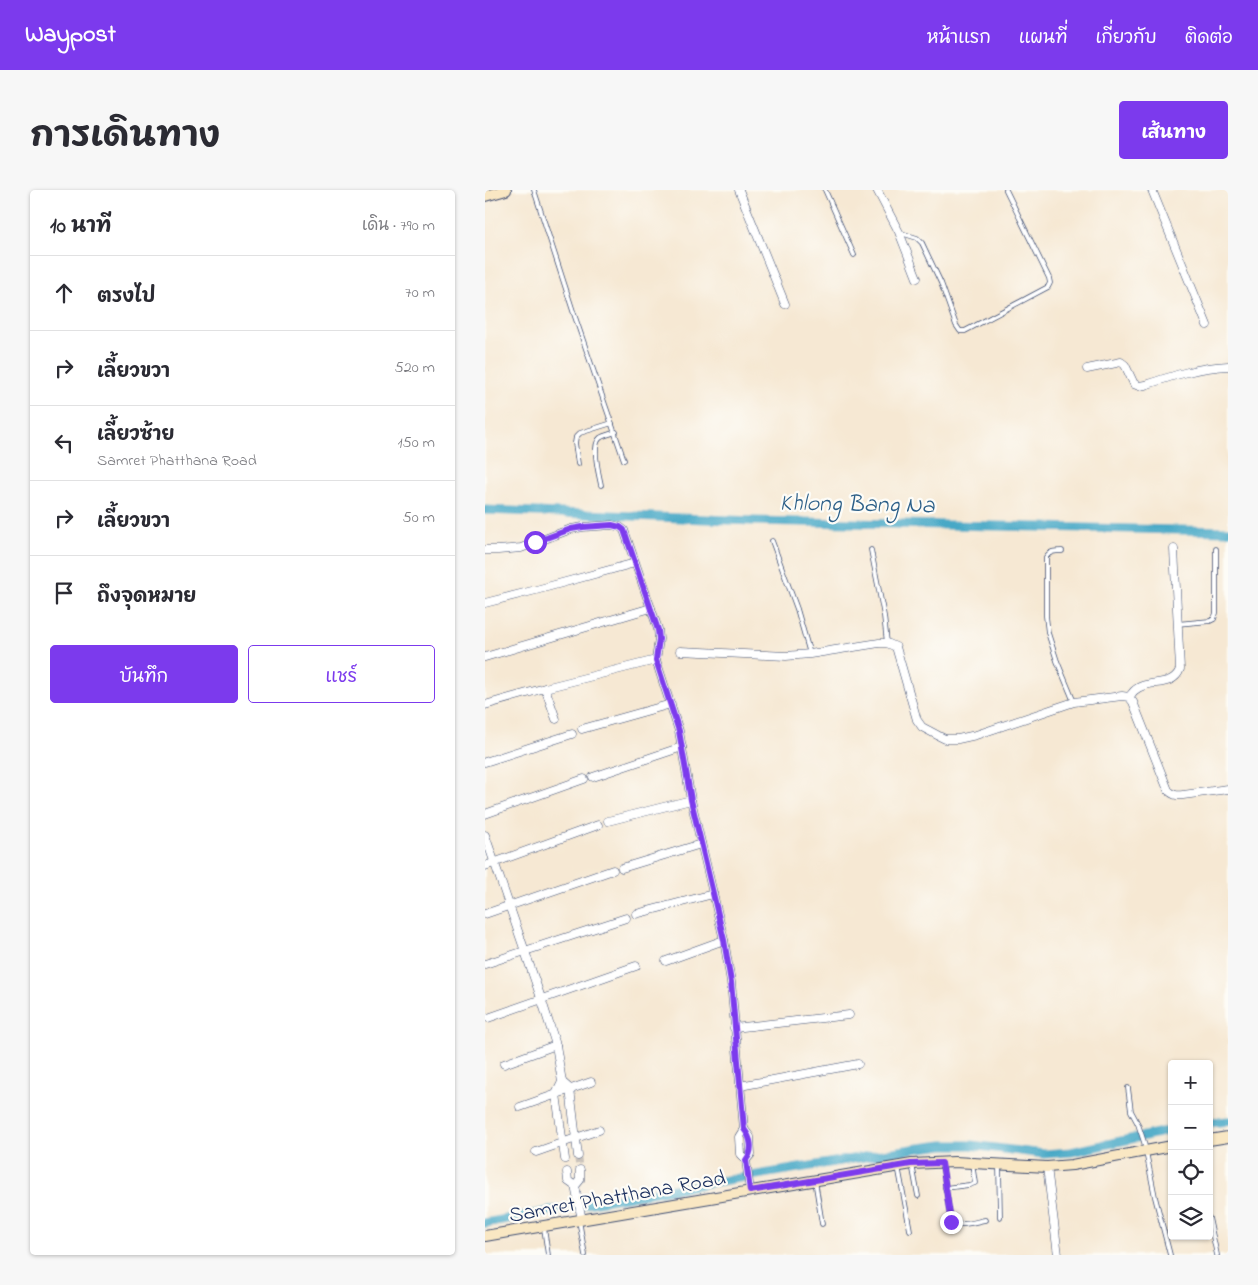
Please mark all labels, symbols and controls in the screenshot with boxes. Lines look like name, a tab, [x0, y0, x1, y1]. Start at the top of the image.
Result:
text: Waypost	[25, 18, 116, 53]
text: หน้าแรก	[927, 26, 991, 52]
text: แผนที่	[1019, 26, 1067, 52]
text: เกี่ยวกับ	[1095, 26, 1157, 52]
text: ติดต่อ	[1185, 26, 1233, 52]
button: เส้นทาง	[1119, 101, 1228, 159]
text: การเดินทาง	[30, 112, 220, 163]
text: 10 นาที	[50, 212, 111, 242]
text: เดิน · 790 m	[362, 214, 435, 238]
icon: ahead	[50, 279, 78, 307]
text: 70 m	[405, 281, 435, 305]
text: ตรงไป	[97, 284, 155, 311]
icon: right	[50, 354, 78, 382]
text: 520 m	[395, 356, 435, 380]
text: เลี้ยวขวา	[97, 359, 170, 386]
text: เลี้ยวซ้าย	[97, 422, 174, 449]
icon: left	[50, 429, 78, 457]
text: 150 m	[397, 431, 435, 455]
text: Samret Phatthana Road	[97, 449, 257, 473]
water label: Khlong Bang Na	[779, 487, 936, 524]
icon: right	[50, 504, 78, 532]
text: 50 m	[403, 506, 435, 530]
text: เลี้ยวขวา	[97, 509, 170, 536]
route start	[524, 531, 547, 554]
icon: arrive	[50, 579, 78, 607]
text: ถึงจุดหมาย	[97, 584, 196, 611]
button: บันทึก	[50, 645, 238, 703]
button: แชร์	[248, 645, 435, 703]
map controls	[1168, 1060, 1213, 1240]
button: +	[1168, 1060, 1213, 1105]
button: −	[1168, 1105, 1213, 1150]
button: locate	[1168, 1150, 1213, 1195]
street label: Samret Phatthana Road	[507, 1163, 728, 1233]
button: layers	[1168, 1195, 1213, 1240]
route end	[940, 1211, 963, 1234]

